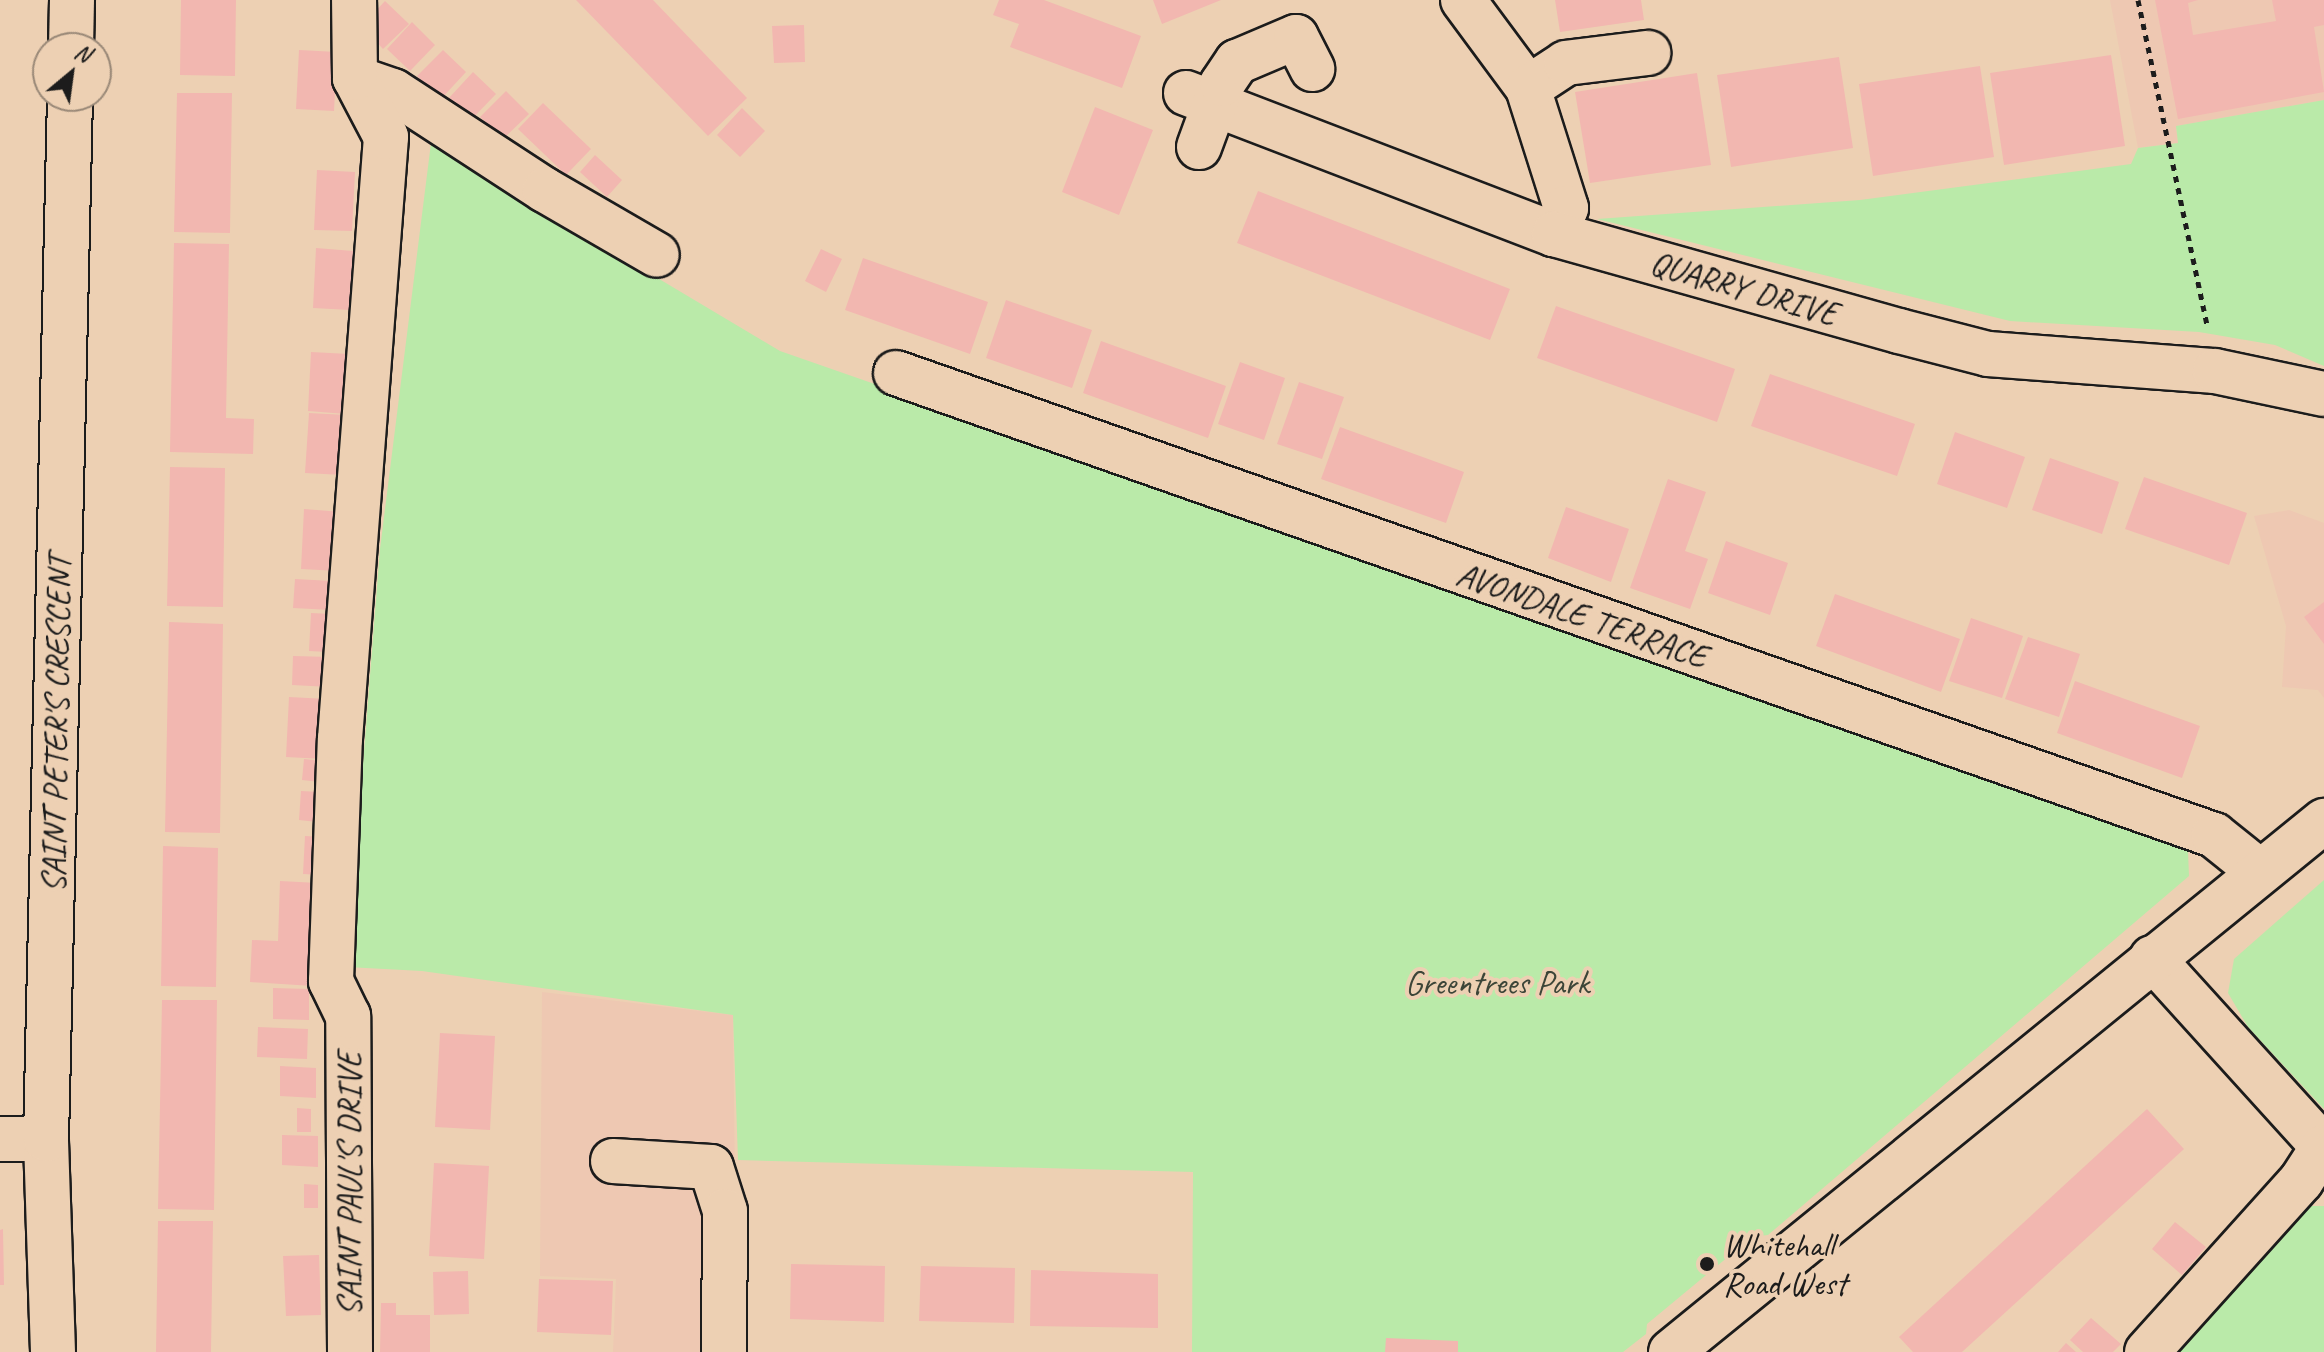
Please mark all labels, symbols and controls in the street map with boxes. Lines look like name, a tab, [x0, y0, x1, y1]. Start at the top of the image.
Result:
north arrow	[32, 32, 112, 112]
text: N	[70, 37, 95, 68]
street label: QUARRY DRIVE	[1646, 242, 1842, 334]
street label: AVONDALE TERRACE	[1452, 553, 1712, 677]
street label: SAINT PETER'S CRESCENT	[33, 555, 79, 893]
park label: Greentrees Park	[1404, 963, 1590, 1003]
street label: SAINT PAUL'S DRIVE	[329, 1051, 369, 1317]
place label: Whitehall Road West	[1723, 1224, 1847, 1304]
marker: Whitehall Road West	[1698, 1255, 1716, 1273]

